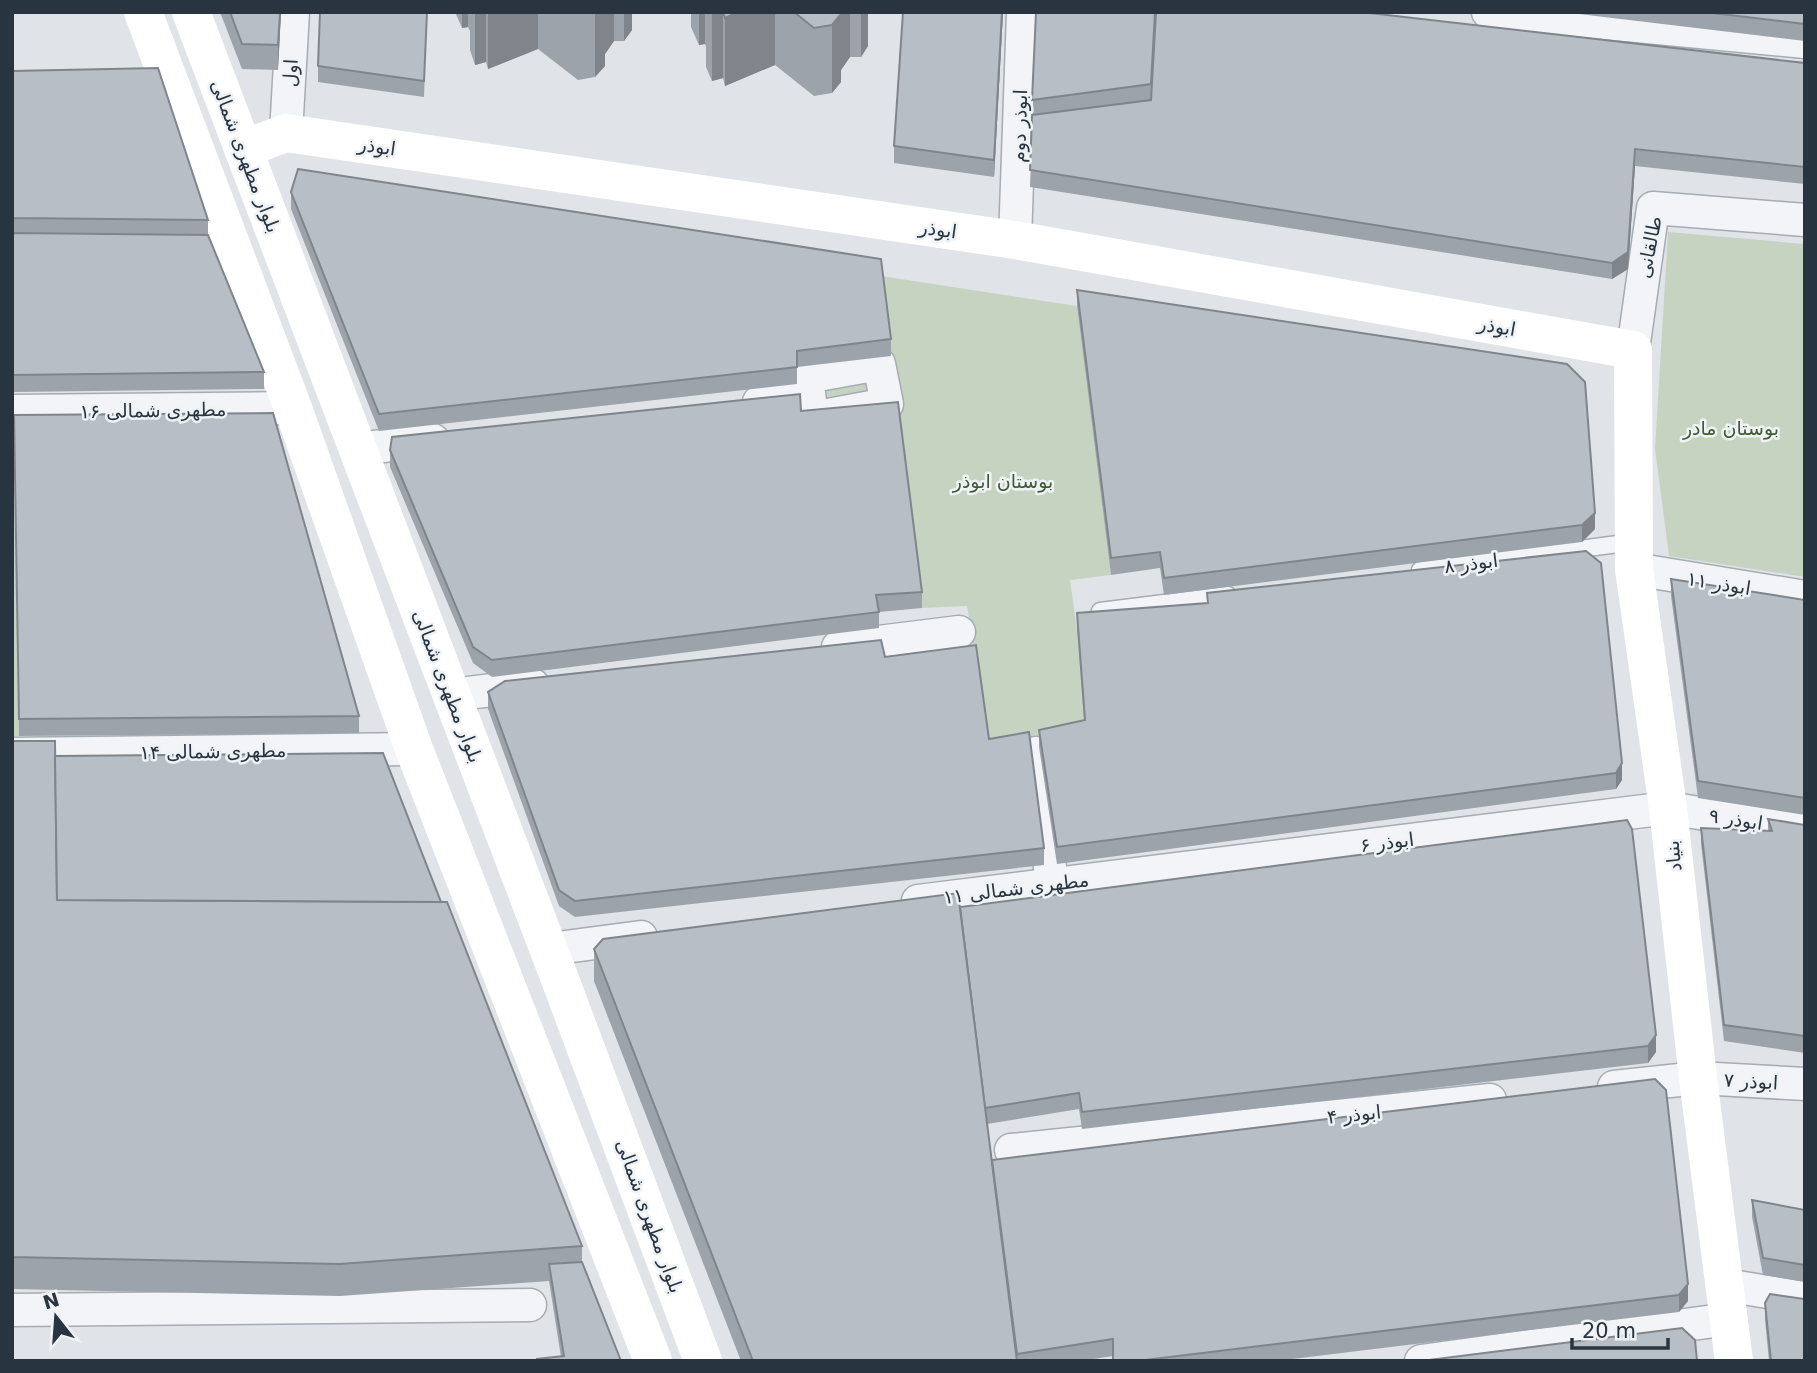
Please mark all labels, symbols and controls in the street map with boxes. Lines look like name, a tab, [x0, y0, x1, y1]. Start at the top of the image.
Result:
street label: اول	[278, 58, 303, 88]
street label: بلوار مطهری شمالی	[206, 76, 285, 236]
street label: ابوذر دوم	[1007, 89, 1032, 163]
street label: ابوذر	[356, 132, 397, 161]
street label: طالقانی	[1632, 214, 1666, 280]
street label: ابوذر	[917, 215, 958, 244]
street label: ابوذر	[1475, 312, 1518, 341]
street label: مطهری شمالی ۱۶	[79, 398, 227, 423]
park label: بوستان مادر	[1682, 417, 1779, 440]
park label: بوستان ابوذر	[952, 470, 1053, 493]
street label: ابوذر ۸	[1443, 549, 1499, 578]
street label: ابوذر ۱۱	[1685, 567, 1753, 600]
street label: بلوار مطهری شمالی	[408, 606, 487, 766]
street label: مطهری شمالی ۱۴	[139, 739, 287, 764]
street label: ابوذر ۹	[1707, 804, 1765, 835]
street label: ابوذر ۶	[1359, 828, 1415, 857]
street label: بنیاد	[1660, 839, 1686, 873]
street label: مطهری شمالی ۱۱	[942, 868, 1090, 909]
street label: ابوذر ۷	[1723, 1069, 1779, 1094]
street label: ابوذر ۴	[1326, 1100, 1382, 1129]
street label: بلوار مطهری شمالی	[611, 1136, 688, 1296]
north arrow	[21, 1282, 91, 1352]
text: N	[40, 1288, 62, 1314]
scale bar	[1572, 1306, 1668, 1350]
text: 20 m	[1582, 1319, 1636, 1343]

